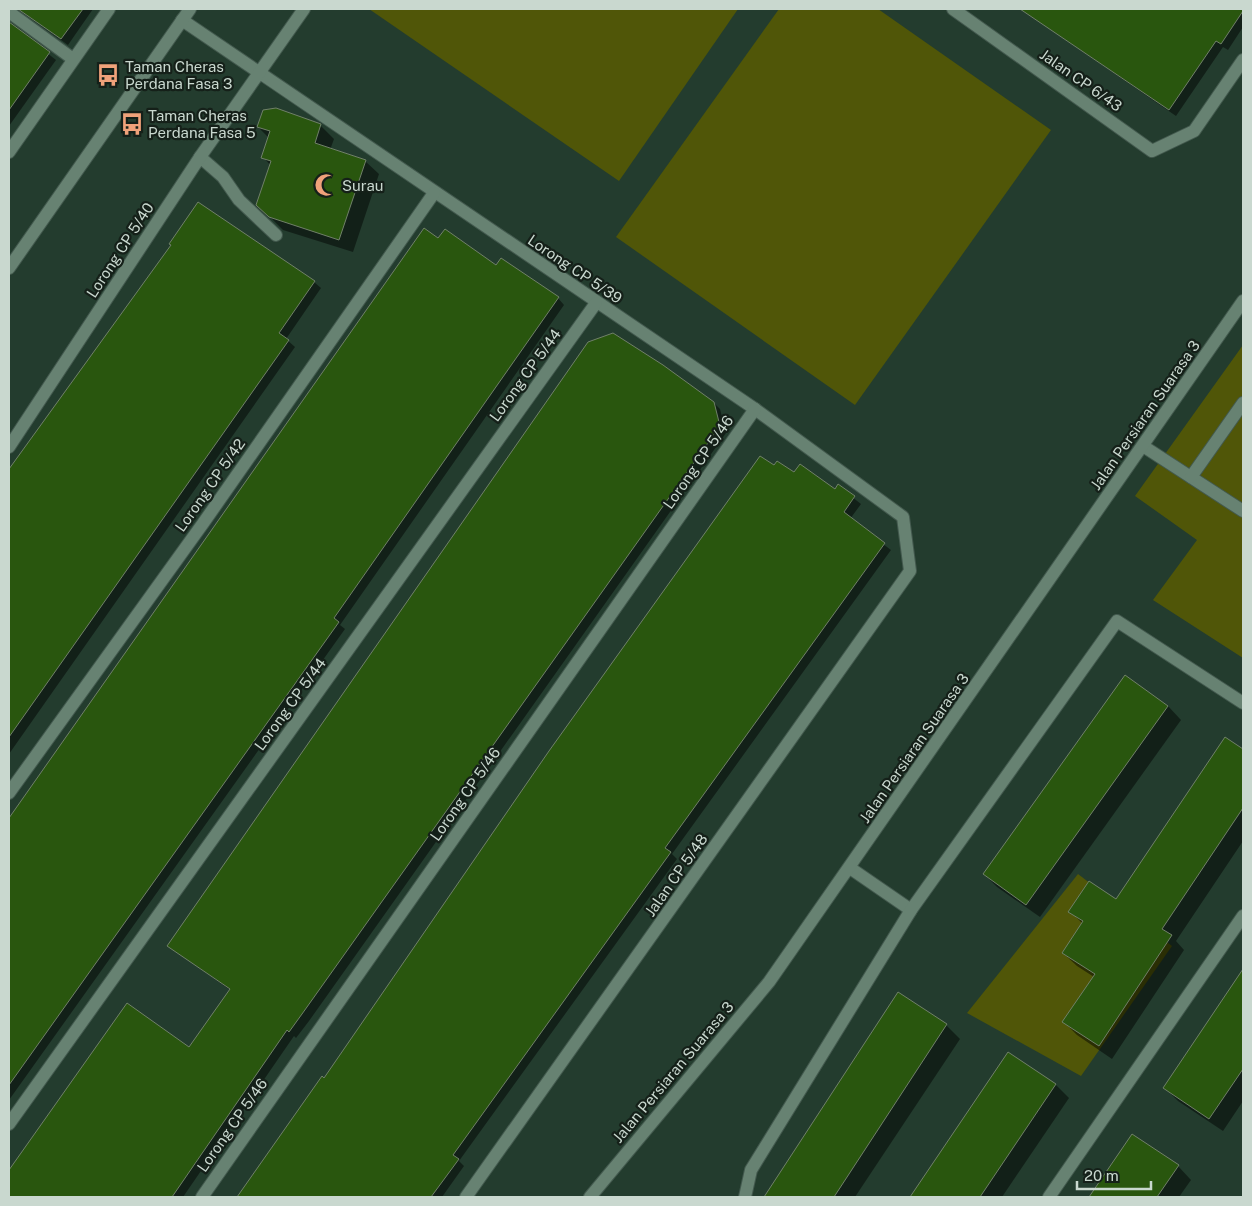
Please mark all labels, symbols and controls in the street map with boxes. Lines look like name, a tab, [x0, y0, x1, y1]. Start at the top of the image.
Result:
street label: Jalan CP 6/43	[1037, 45, 1125, 115]
place label: Taman Cheras Perdana Fasa 3	[125, 58, 232, 92]
bus stop icon: Taman Cheras Perdana Fasa 3	[95, 62, 121, 88]
place label: Taman Cheras Perdana Fasa 5	[148, 107, 256, 141]
bus stop icon: Taman Cheras Perdana Fasa 5	[119, 111, 145, 137]
mosque icon: Surau	[313, 172, 339, 198]
place label: Surau	[342, 177, 383, 194]
street label: Lorong CP 5/40	[83, 199, 157, 301]
street label: Lorong CP 5/39	[525, 231, 625, 307]
street label: Lorong CP 5/44	[486, 326, 564, 424]
street label: Jalan Persiaran Suarasa 3	[1087, 337, 1203, 493]
street label: Lorong CP 5/46	[660, 412, 736, 512]
street label: Lorong CP 5/42	[172, 435, 248, 535]
street label: Lorong CP 5/44	[251, 655, 329, 753]
street label: Jalan Persiaran Suarasa 3	[856, 670, 972, 826]
street label: Lorong CP 5/46	[427, 744, 503, 844]
street label: Jalan CP 5/48	[641, 831, 711, 919]
street label: Jalan Persiaran Suarasa 3	[609, 998, 737, 1146]
street label: Lorong CP 5/46	[194, 1075, 270, 1175]
scale bar	[1077, 1158, 1151, 1190]
text: 20 m	[1084, 1167, 1119, 1184]

